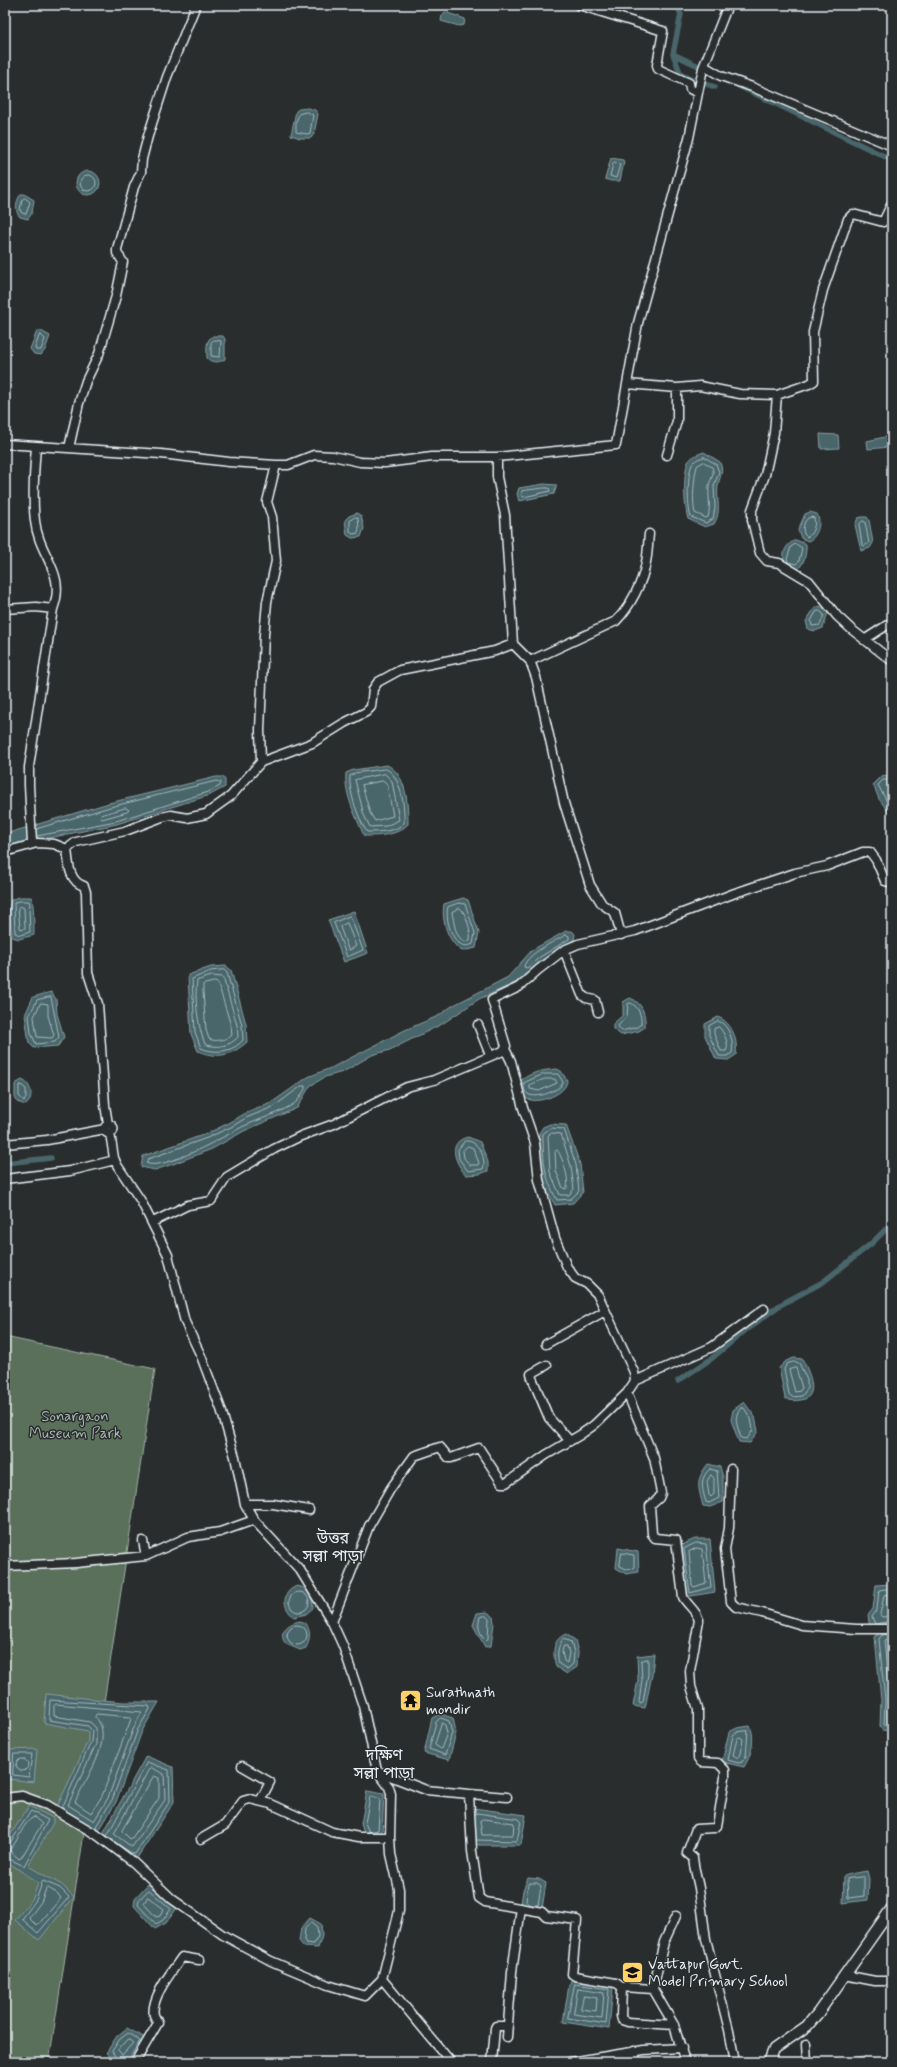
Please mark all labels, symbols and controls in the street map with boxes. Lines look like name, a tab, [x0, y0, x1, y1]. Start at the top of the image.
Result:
park label: Sonargaon Museum Park	[29, 1407, 121, 1444]
district label: উত্তর সল্লা পাড়া	[302, 1528, 364, 1567]
place label: Surathnath mondir	[426, 1683, 495, 1720]
temple icon: Surathnath mondir	[397, 1688, 423, 1714]
district label: দক্ষিণ সল্লা পাড়া	[353, 1745, 415, 1784]
place label: Vattapur Govt. Model Primary School	[648, 1955, 788, 1992]
school or university icon: Vattapur Govt. Model Primary School	[619, 1960, 645, 1986]

